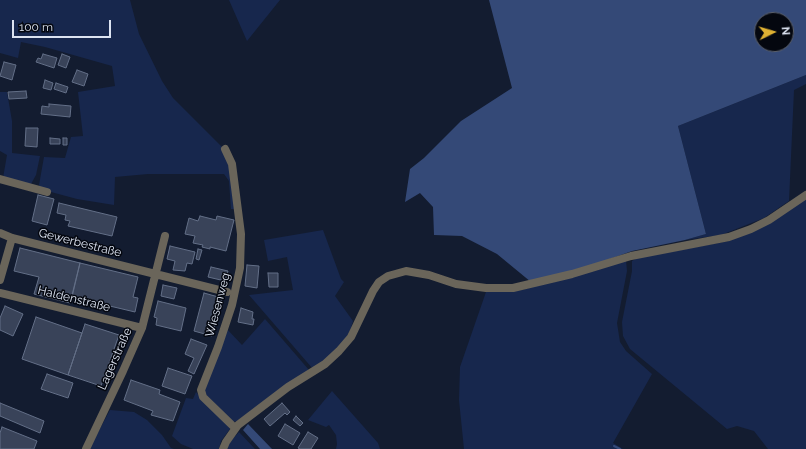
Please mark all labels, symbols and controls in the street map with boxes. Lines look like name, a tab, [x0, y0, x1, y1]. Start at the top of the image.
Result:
scale bar	[14, 12, 113, 38]
north arrow	[754, 12, 794, 52]
text: 100 m	[19, 20, 53, 34]
text: N	[779, 26, 792, 36]
street label: Gewerbestraße	[37, 226, 123, 260]
street label: Wiesenweg	[203, 271, 233, 339]
street label: Haldenstraße	[36, 283, 112, 315]
street label: Lagerstraße	[95, 326, 135, 392]

